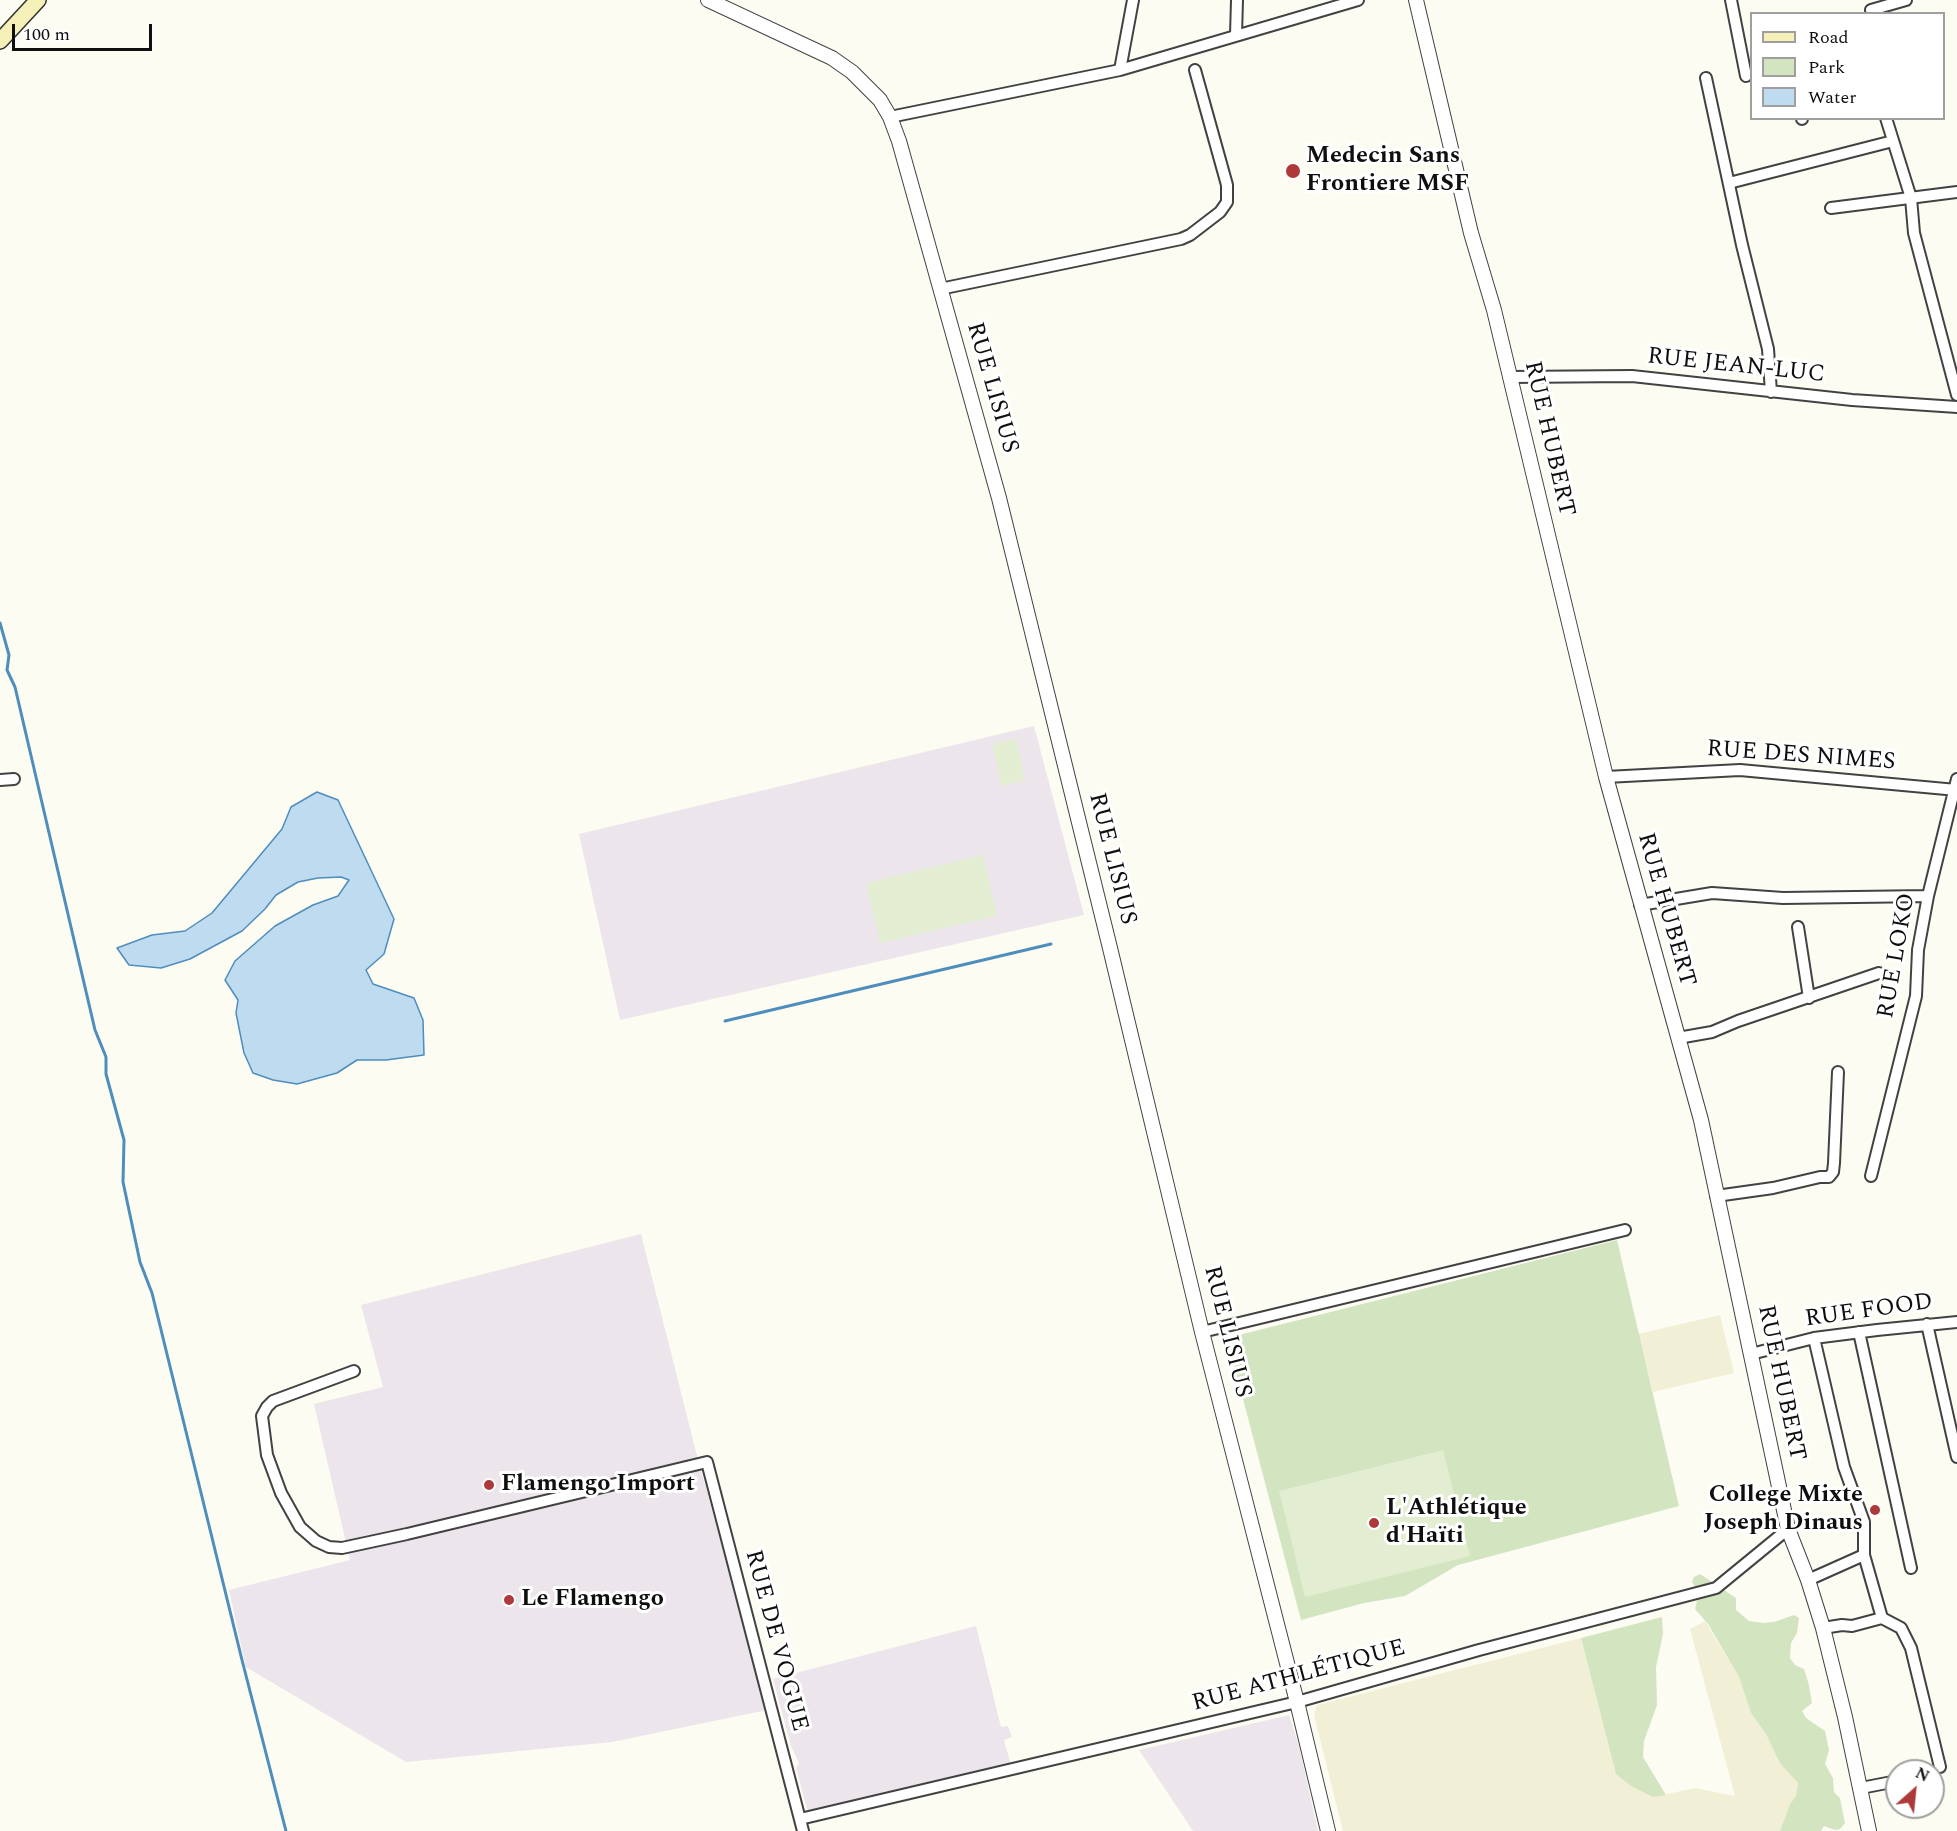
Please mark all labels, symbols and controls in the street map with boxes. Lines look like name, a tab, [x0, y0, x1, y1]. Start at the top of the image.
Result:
scale bar	[15, 12, 154, 50]
legend	[1750, 12, 1945, 120]
text: 100 m	[23, 21, 70, 48]
text: Road	[1808, 24, 1849, 51]
text: Park	[1808, 54, 1845, 81]
text: Water	[1808, 84, 1856, 111]
place label: Medecin Sans Frontiere MSF	[1306, 143, 1469, 199]
marker: Medecin Sans Frontiere MSF	[1284, 162, 1302, 180]
street label: RUE LISIUS	[959, 319, 1023, 457]
street label: RUE JEAN-LUC	[1646, 343, 1826, 391]
street label: RUE HUBERT	[1516, 359, 1580, 519]
street label: RUE DES NIMES	[1706, 736, 1896, 778]
street label: RUE LISIUS	[1081, 790, 1141, 928]
street label: RUE HUBERT	[1629, 830, 1701, 990]
street label: RUE LOKO	[1873, 891, 1923, 1021]
street label: RUE LISIUS	[1196, 1263, 1256, 1401]
street label: RUE FOOD	[1803, 1289, 1935, 1335]
street label: RUE HUBERT	[1749, 1302, 1811, 1464]
place label: Flamengo Import	[501, 1471, 695, 1499]
marker: Flamengo Import	[482, 1478, 496, 1492]
place label: College Mixte Joseph Dinaus	[1703, 1482, 1863, 1538]
place label: L'Athlétique d'Haïti	[1386, 1495, 1527, 1551]
marker: College Mixte Joseph Dinaus	[1868, 1503, 1882, 1517]
marker: L'Athlétique d'Haïti	[1367, 1516, 1381, 1530]
street label: RUE DE VOGUE	[737, 1547, 813, 1735]
place label: Le Flamengo	[521, 1586, 664, 1614]
marker: Le Flamengo	[502, 1593, 516, 1607]
street label: RUE ATHLÉTIQUE	[1189, 1635, 1409, 1719]
north arrow	[1885, 1759, 1945, 1819]
text: N	[1911, 1761, 1934, 1788]

